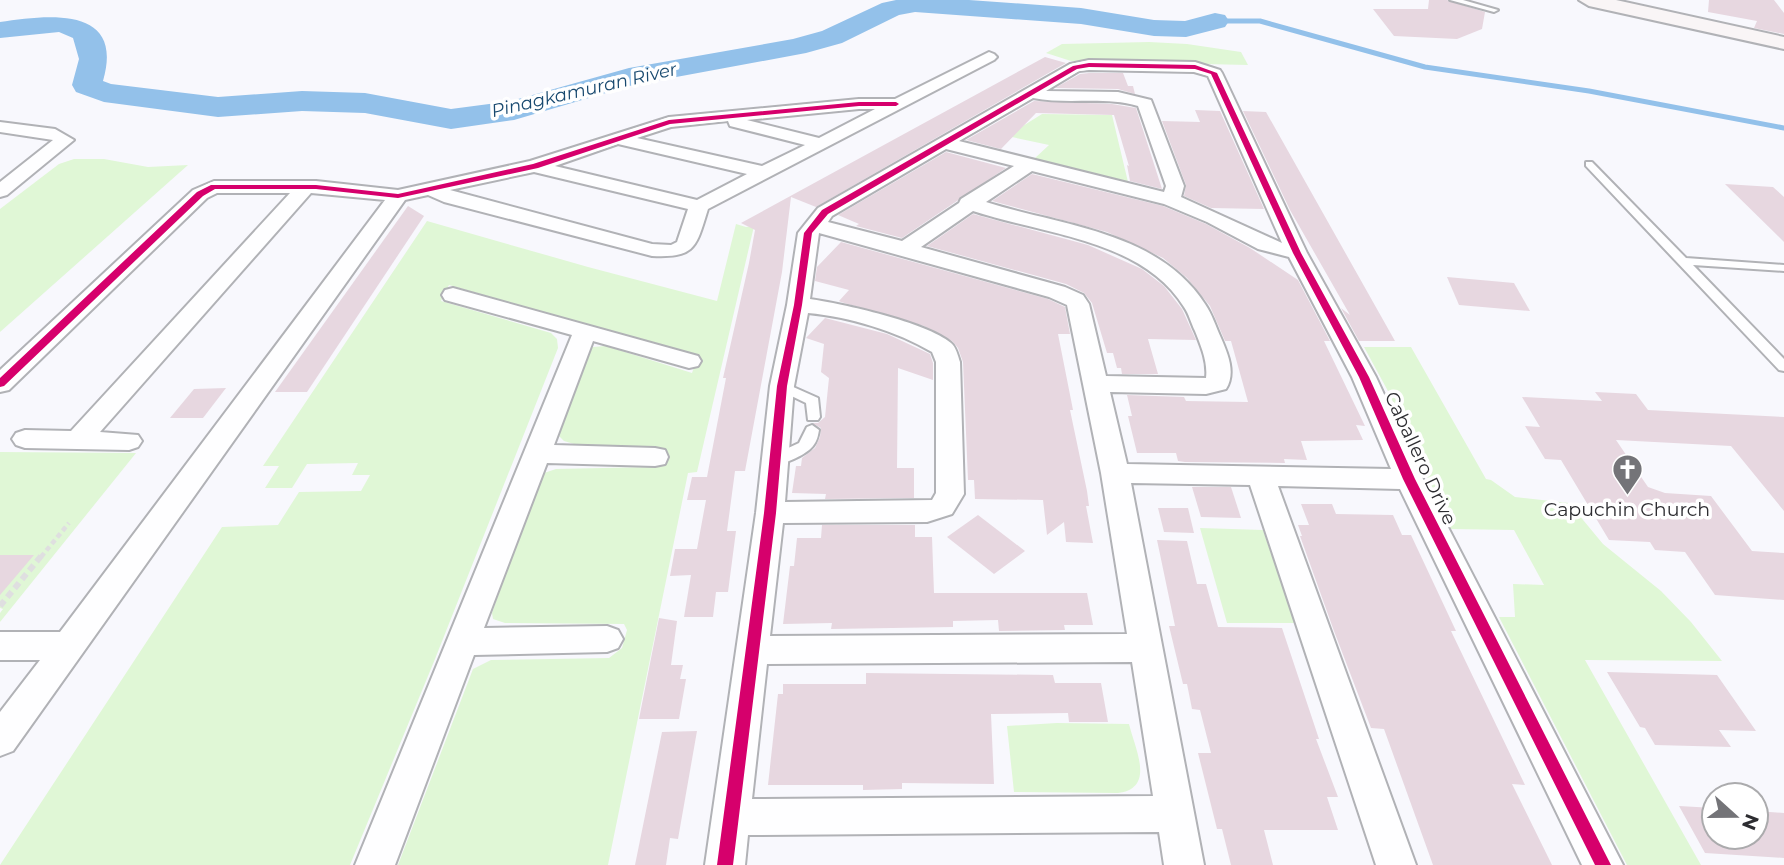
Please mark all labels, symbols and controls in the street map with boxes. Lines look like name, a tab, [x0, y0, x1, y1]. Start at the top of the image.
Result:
water label: Pinagkamuran River	[489, 58, 680, 122]
street label: Caballero Drive	[1380, 388, 1461, 528]
church icon: Capuchin Church	[1610, 453, 1644, 497]
place label: Capuchin Church	[1544, 498, 1710, 521]
north arrow	[1700, 781, 1770, 851]
text: N	[1737, 811, 1764, 833]

